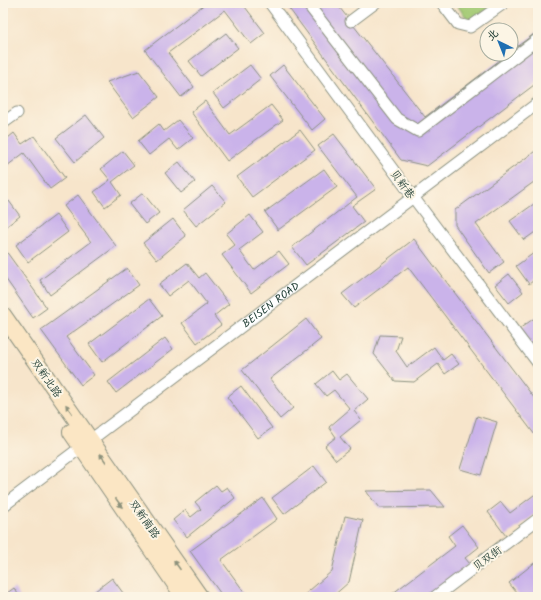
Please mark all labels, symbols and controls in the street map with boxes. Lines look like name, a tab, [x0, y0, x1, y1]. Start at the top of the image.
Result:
north arrow	[479, 22, 519, 62]
text: 北	[483, 25, 503, 46]
street label: 贝新巷	[385, 166, 419, 203]
street label: BEISEN ROAD	[239, 278, 304, 333]
street label: 双新北路	[26, 355, 66, 402]
one-way arrow	[65, 404, 73, 414]
one-way arrow	[99, 453, 107, 464]
street label: 双新南路	[124, 496, 164, 543]
one-way arrow	[115, 497, 123, 508]
street label: 贝双街	[469, 541, 507, 576]
one-way arrow	[173, 560, 181, 570]

